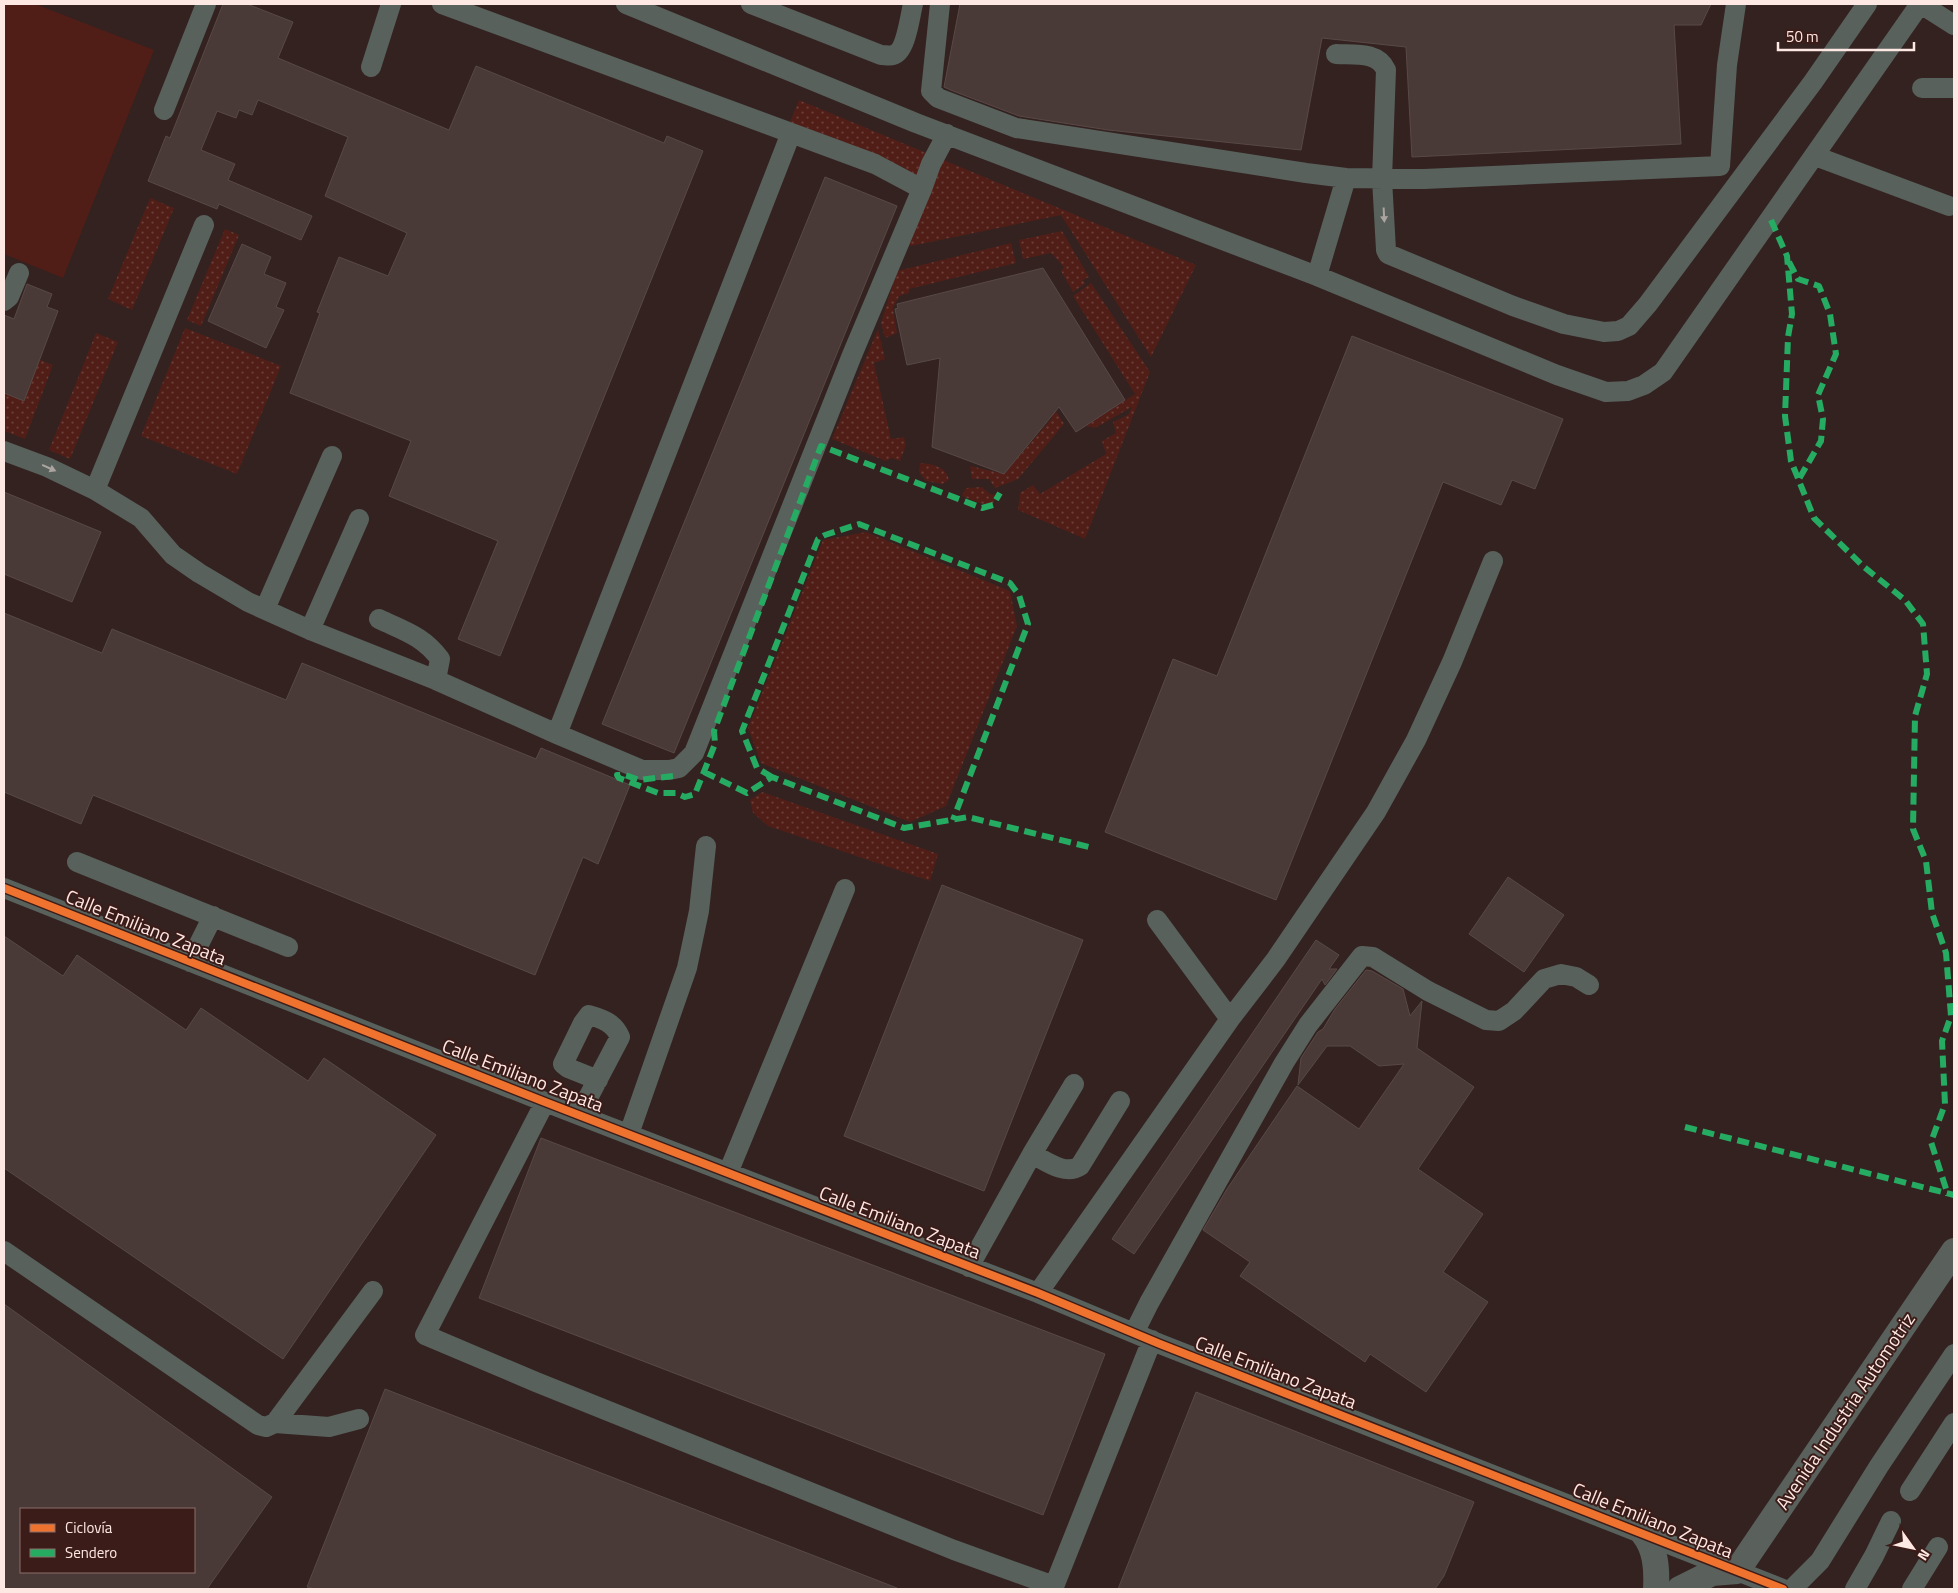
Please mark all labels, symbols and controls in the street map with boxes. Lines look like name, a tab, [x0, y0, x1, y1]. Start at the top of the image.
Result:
scale bar	[1778, 20, 1914, 52]
text: 50 m	[1786, 25, 1819, 48]
one-way arrow	[1381, 207, 1389, 223]
one-way arrow	[42, 465, 56, 473]
street label: Calle Emiliano Zapata	[62, 881, 231, 972]
street label: Calle Emiliano Zapata	[438, 1030, 609, 1119]
street label: Calle Emiliano Zapata	[815, 1177, 986, 1266]
street label: Avenida Industria Automotriz	[1768, 1306, 1922, 1515]
street label: Calle Emiliano Zapata	[1191, 1327, 1362, 1416]
street label: Calle Emiliano Zapata	[1569, 1474, 1738, 1565]
legend	[20, 1508, 195, 1573]
text: Ciclovía	[65, 1516, 113, 1539]
north arrow	[1888, 1523, 1938, 1573]
text: Sendero	[65, 1541, 117, 1564]
text: N	[1913, 1546, 1936, 1565]

